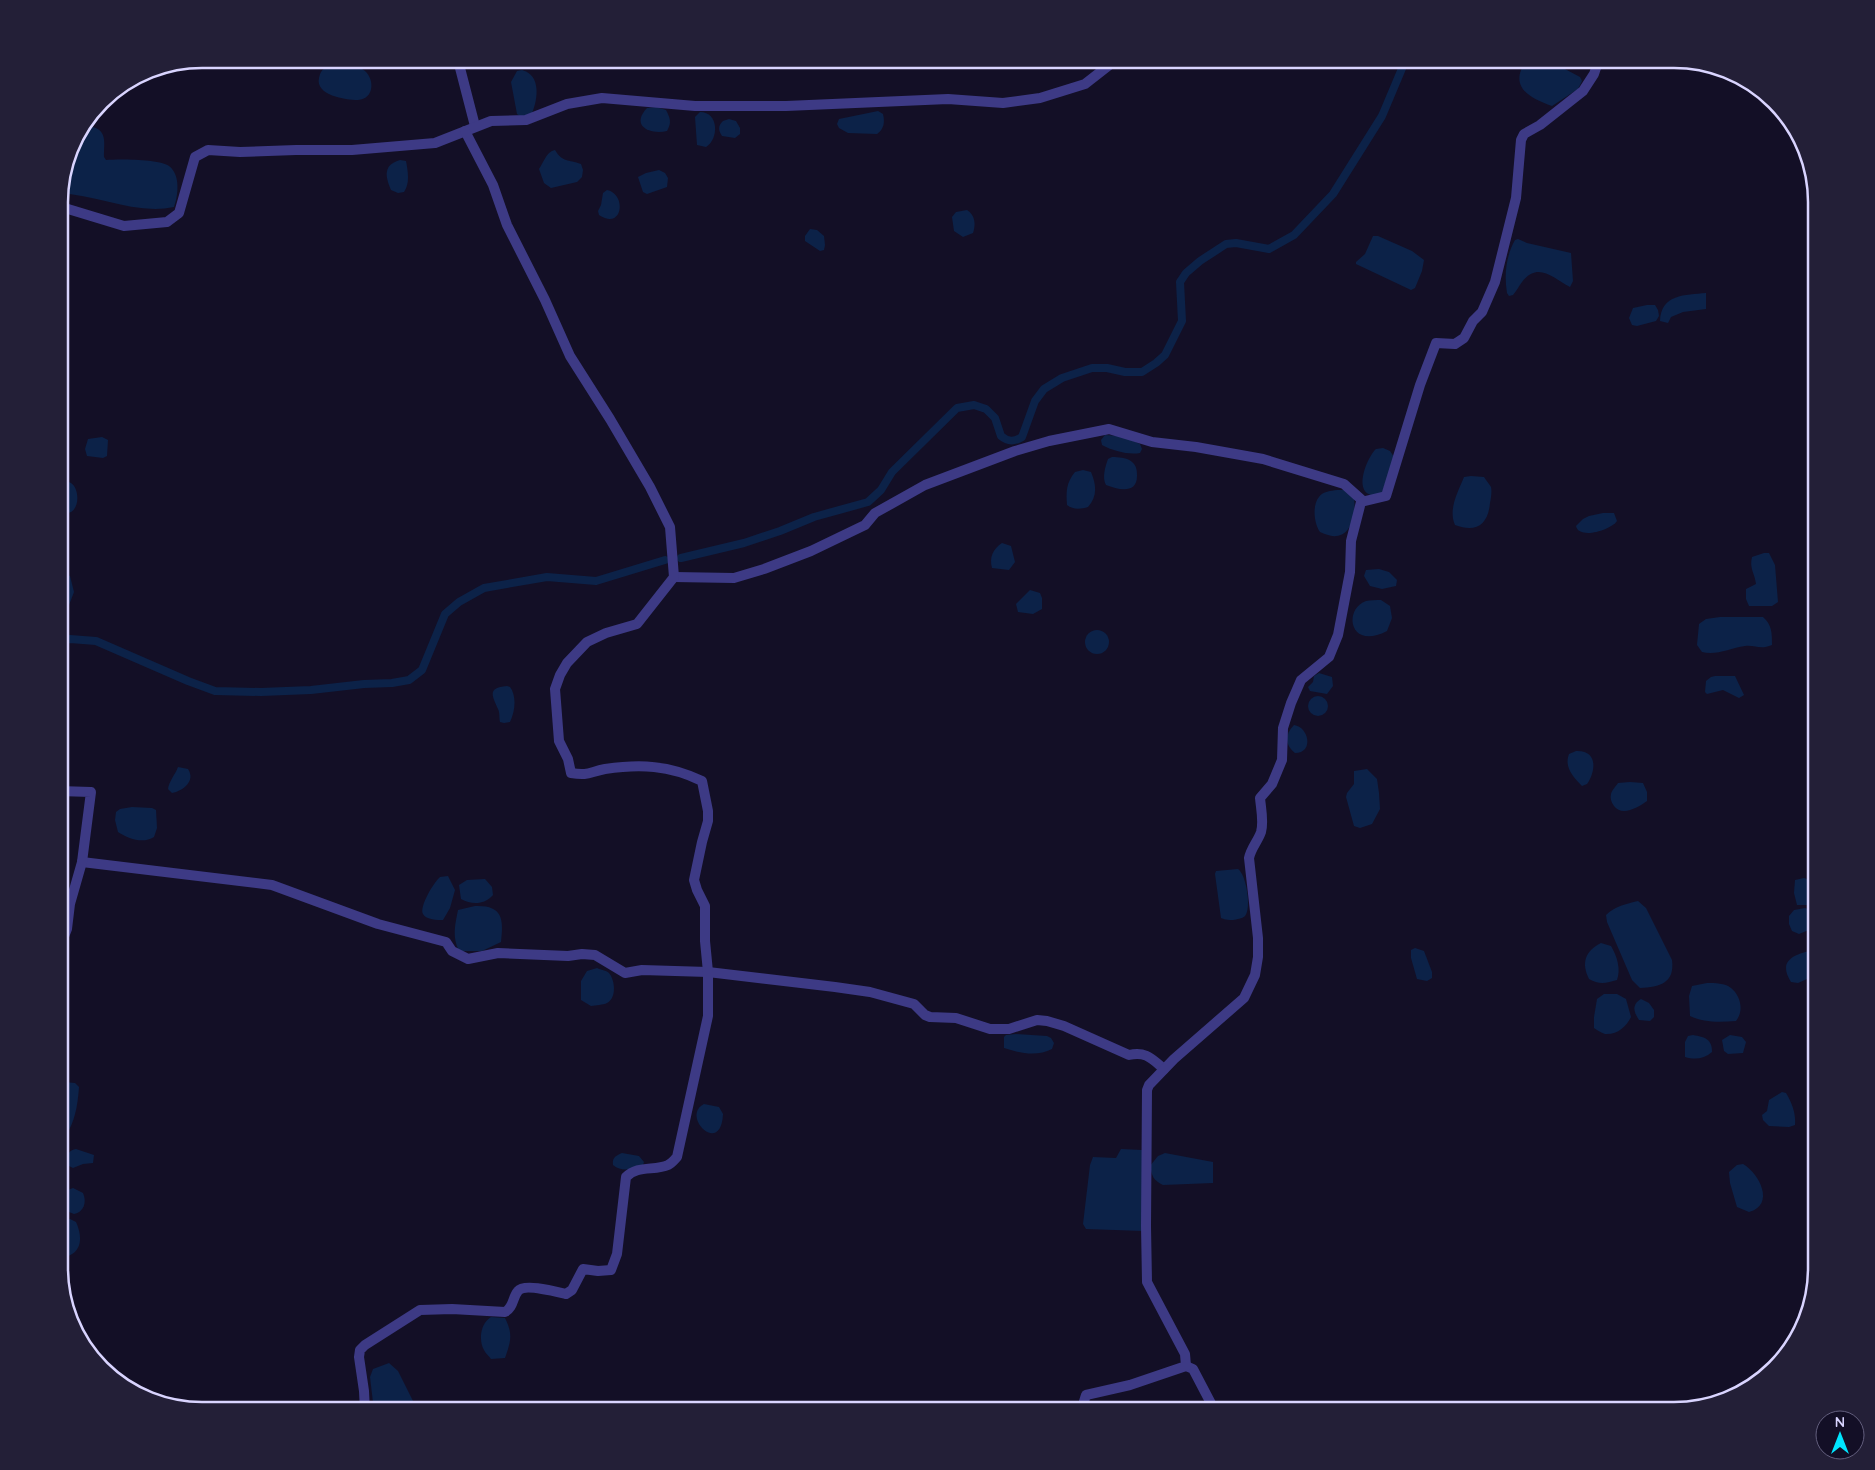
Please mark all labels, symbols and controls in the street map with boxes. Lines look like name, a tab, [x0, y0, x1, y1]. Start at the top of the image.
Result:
north arrow	[1815, 1410, 1865, 1460]
text: N	[1835, 1413, 1845, 1431]

